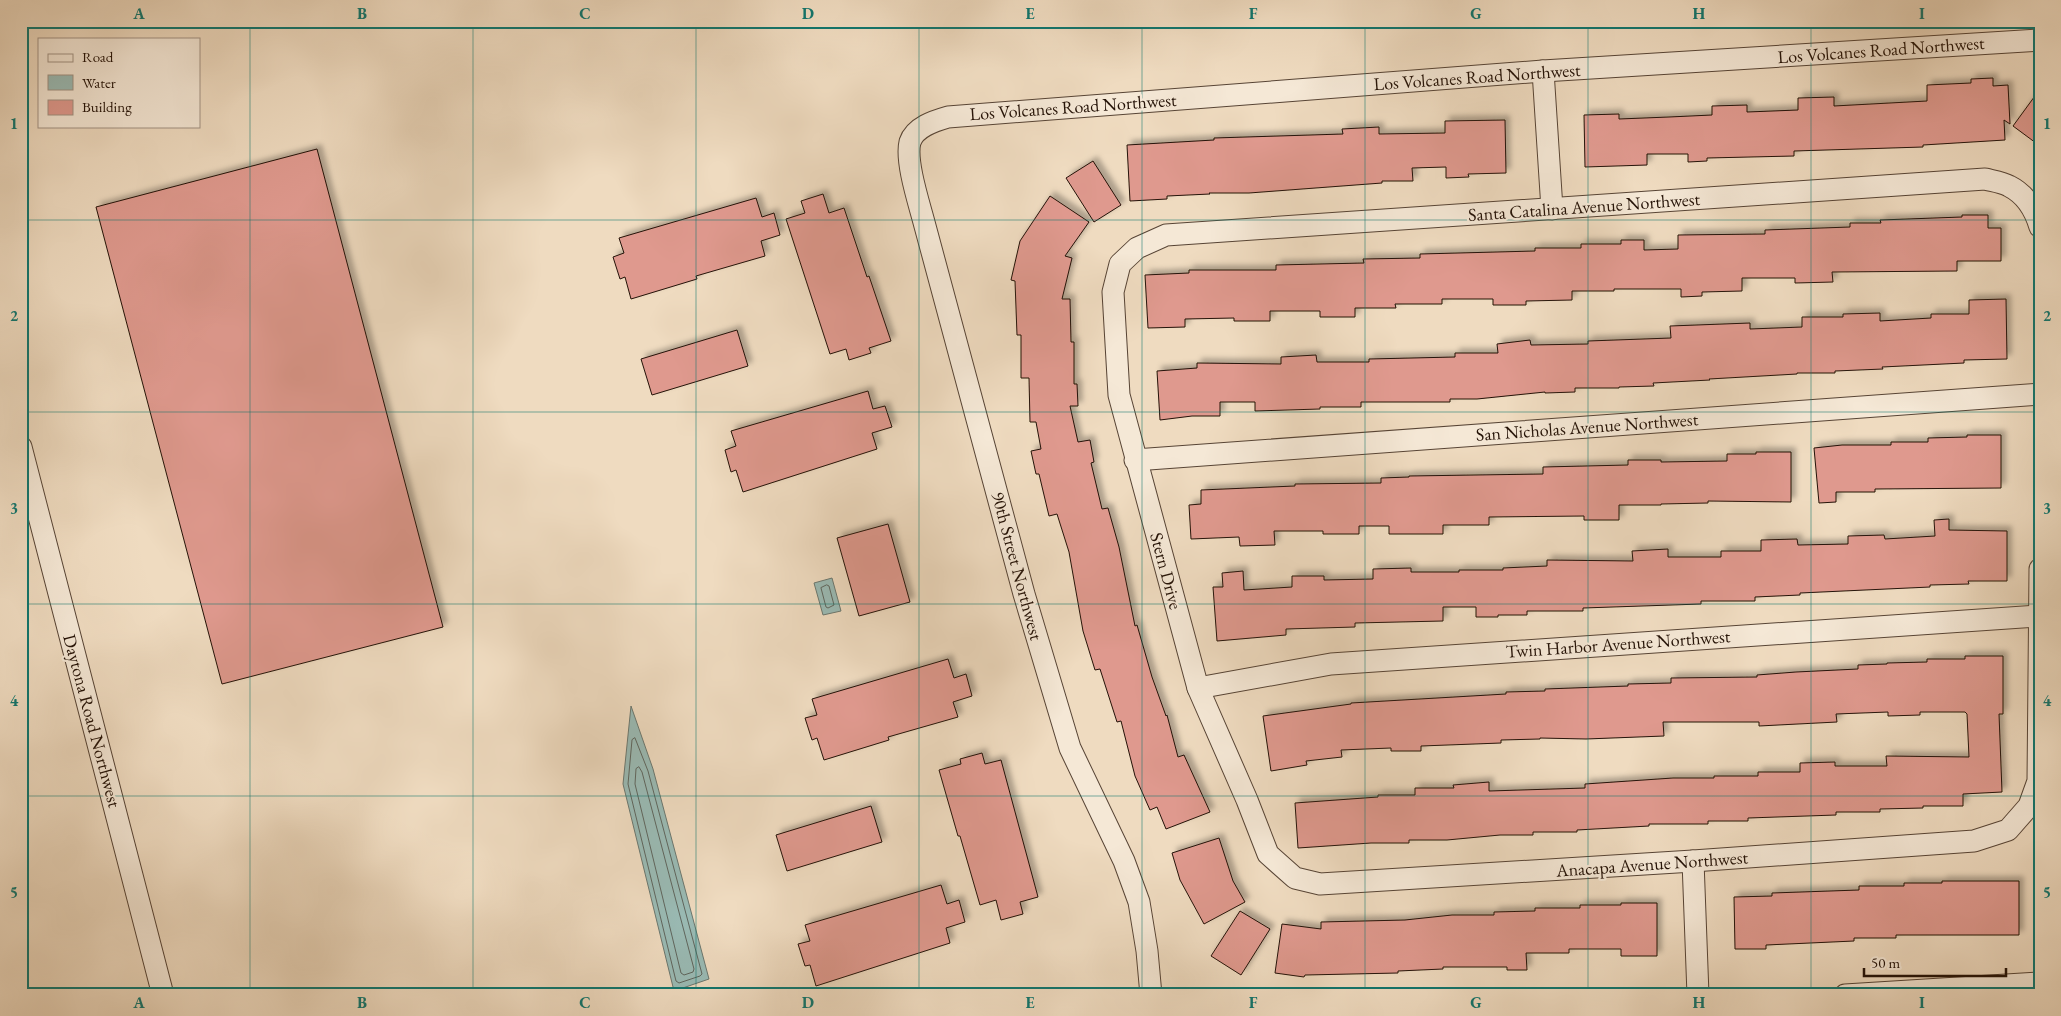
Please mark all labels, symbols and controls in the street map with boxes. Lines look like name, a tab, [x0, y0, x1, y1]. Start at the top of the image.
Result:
text: A	[132, 3, 145, 24]
text: B	[357, 3, 367, 24]
text: C	[579, 3, 591, 24]
text: D	[802, 3, 814, 24]
text: E	[1025, 3, 1035, 24]
text: F	[1249, 3, 1258, 24]
text: G	[1470, 3, 1482, 24]
text: H	[1693, 3, 1706, 24]
text: I	[1919, 3, 1925, 24]
street label: Los Volcanes Road Northwest	[1777, 31, 1986, 68]
legend	[38, 38, 200, 128]
text: Road	[82, 47, 114, 66]
street label: Los Volcanes Road Northwest	[1373, 58, 1582, 95]
text: Water	[82, 73, 116, 92]
street label: Los Volcanes Road Northwest	[969, 88, 1178, 125]
text: Building	[82, 97, 132, 116]
text: 1	[10, 113, 18, 134]
text: 1	[2043, 113, 2051, 134]
street label: Santa Catalina Avenue Northwest	[1467, 187, 1701, 226]
text: 2	[10, 305, 19, 326]
text: 2	[2043, 305, 2052, 326]
street label: San Nicholas Avenue Northwest	[1475, 407, 1699, 446]
street label: 90th Street Northwest	[987, 489, 1048, 643]
text: 3	[10, 498, 18, 519]
text: 3	[2043, 498, 2051, 519]
street label: Stern Drive	[1145, 530, 1188, 612]
street label: Twin Harbor Avenue Northwest	[1505, 624, 1731, 663]
street label: Daytona Road Northwest	[58, 632, 127, 810]
text: 4	[10, 690, 19, 711]
text: 4	[2043, 690, 2052, 711]
street label: Anacapa Avenue Northwest	[1554, 845, 1749, 882]
text: 5	[10, 882, 18, 903]
text: 5	[2043, 882, 2051, 903]
scale bar	[1864, 946, 2006, 978]
text: 50 m	[1871, 953, 1900, 972]
text: A	[132, 992, 145, 1013]
text: B	[357, 992, 367, 1013]
text: C	[579, 992, 591, 1013]
text: D	[802, 992, 814, 1013]
text: E	[1025, 992, 1035, 1013]
text: F	[1249, 992, 1258, 1013]
text: G	[1470, 992, 1482, 1013]
text: H	[1693, 992, 1706, 1013]
text: I	[1919, 992, 1925, 1013]

